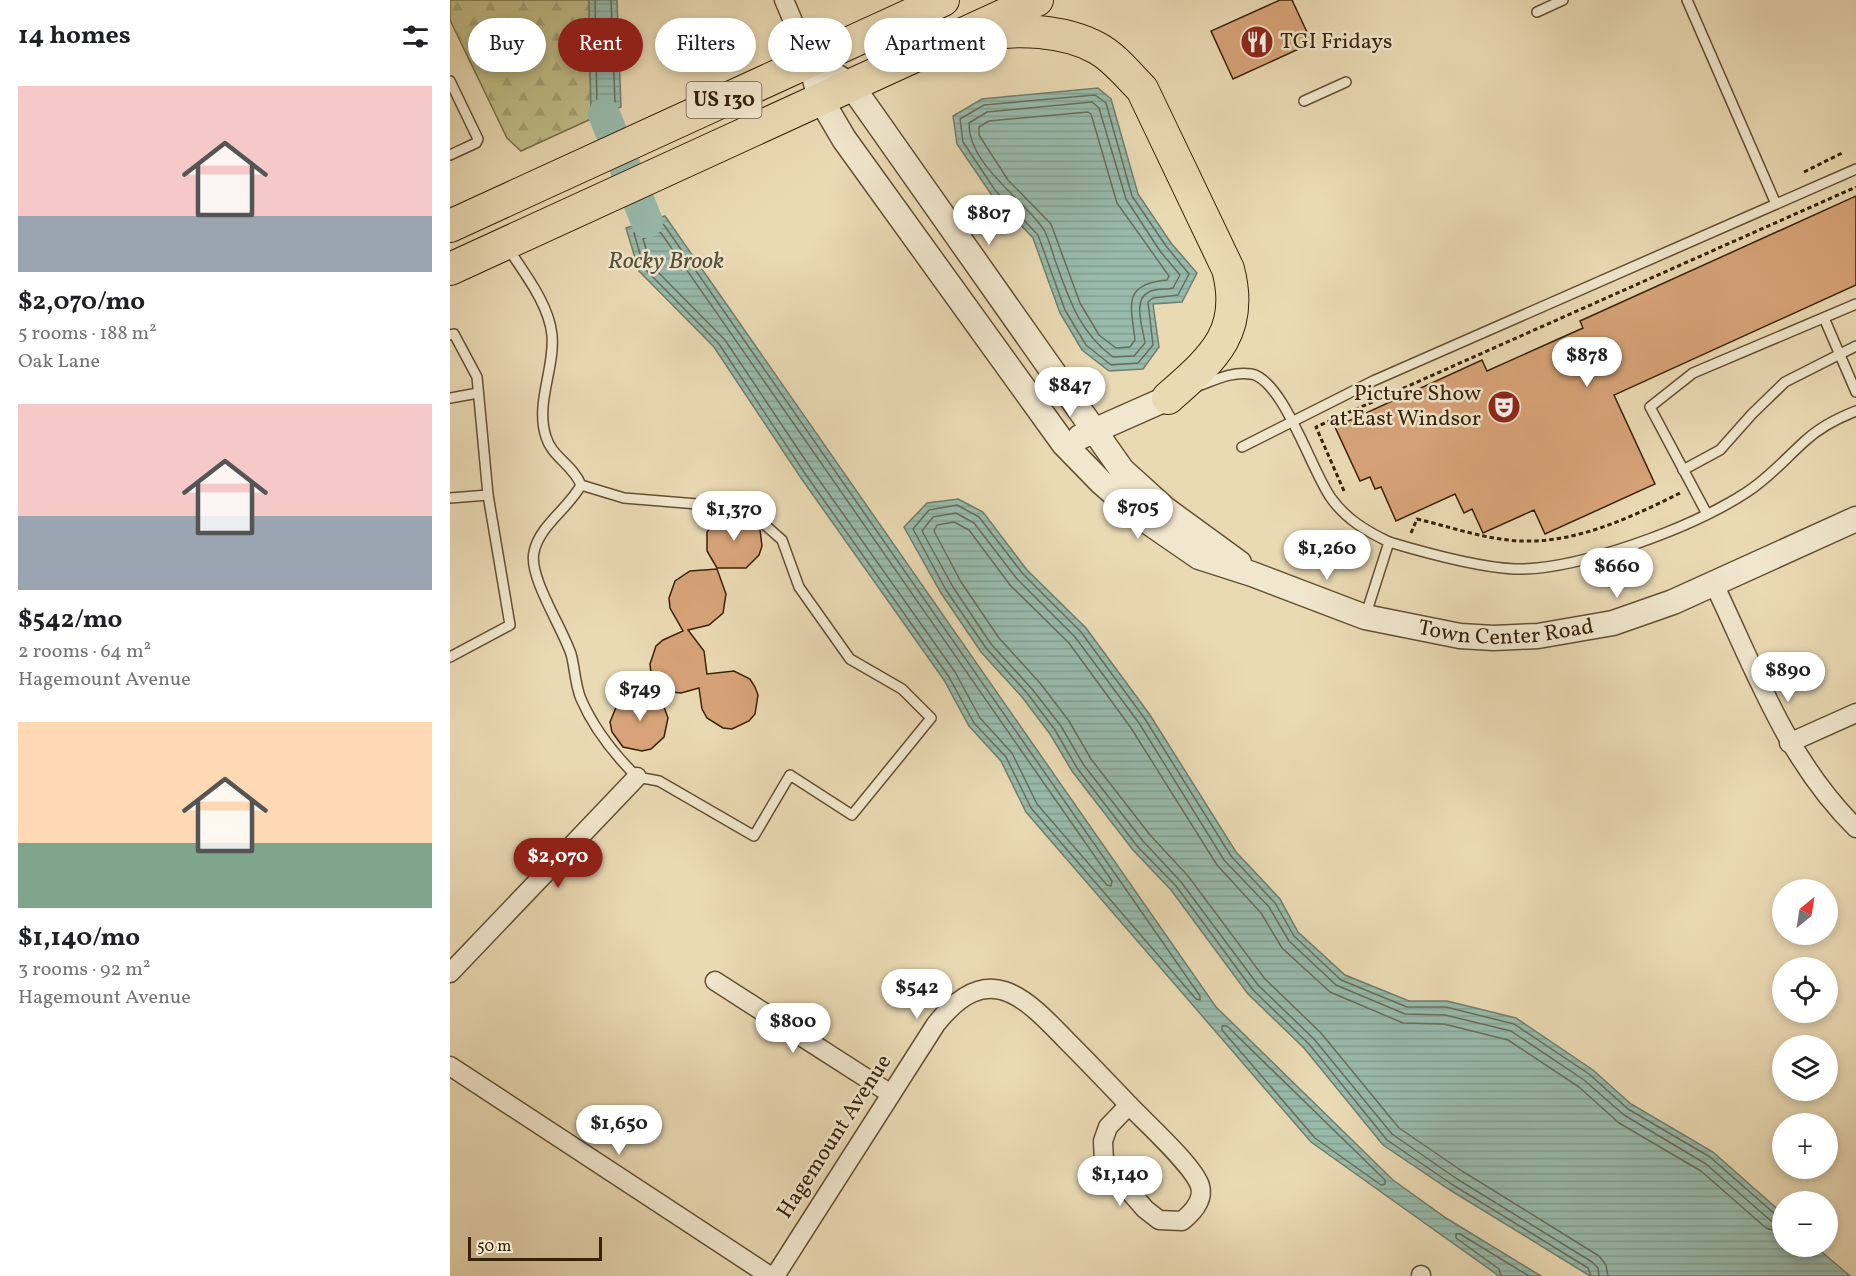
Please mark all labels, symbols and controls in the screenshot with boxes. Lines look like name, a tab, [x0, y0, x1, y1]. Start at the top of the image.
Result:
text: 14 homes	[18, 18, 131, 54]
chip: Buy	[468, 18, 546, 72]
chip: Rent	[558, 18, 643, 72]
chip: Filters	[655, 18, 756, 72]
chip: New	[768, 18, 852, 72]
chip: Apartment	[864, 18, 1007, 72]
icon: filters	[399, 20, 432, 53]
restaurant icon: TGI Fridays	[1239, 24, 1275, 60]
place label: TGI Fridays	[1280, 27, 1393, 58]
road number: US 130	[686, 82, 762, 118]
icon: home	[171, 125, 279, 233]
pin: $807	[953, 195, 1025, 246]
text: $807	[967, 200, 1011, 228]
water label: Rocky Brook	[608, 245, 724, 279]
text: $2,070/mo	[18, 284, 145, 320]
text: 5 rooms · 188 m²	[18, 320, 157, 348]
pin: $878	[1551, 337, 1623, 388]
text: $878	[1566, 342, 1608, 370]
text: Oak Lane	[18, 348, 100, 376]
pin: $847	[1034, 367, 1106, 418]
text: $847	[1048, 372, 1092, 400]
place label: Picture Show at East Windsor	[1329, 379, 1481, 435]
theatre icon: Picture Show at East Windsor	[1486, 389, 1522, 425]
icon: home	[171, 443, 279, 551]
pin: $705	[1102, 489, 1174, 540]
pin: $1,370	[685, 491, 783, 542]
text: $705	[1117, 494, 1159, 522]
text: $1,370	[706, 496, 762, 524]
pin: $1,260	[1278, 530, 1376, 581]
text: $1,260	[1298, 535, 1356, 563]
pin: $660	[1581, 548, 1653, 599]
text: $660	[1594, 553, 1640, 581]
text: $542/mo	[18, 602, 122, 638]
street label: Town Center Road	[1415, 611, 1596, 654]
text: 2 rooms · 64 m²	[18, 638, 151, 666]
pin: $890	[1752, 652, 1824, 703]
text: $890	[1765, 657, 1811, 685]
text: Hagemount Avenue	[18, 666, 191, 694]
pin: $749	[604, 671, 676, 722]
text: $749	[619, 676, 661, 704]
icon: home	[171, 761, 279, 869]
pin: $2,070	[509, 838, 607, 889]
text: $2,070	[528, 843, 588, 871]
north arrow	[1772, 879, 1838, 945]
map controls	[1772, 879, 1838, 1257]
text: $1,140/mo	[18, 920, 140, 956]
text: 3 rooms · 92 m²	[18, 956, 150, 984]
button: locate	[1772, 957, 1838, 1023]
pin: $542	[881, 969, 953, 1020]
text: $542	[895, 974, 939, 1002]
text: Hagemount Avenue	[18, 984, 191, 1012]
pin: $800	[757, 1003, 829, 1054]
text: $800	[770, 1008, 816, 1036]
button: layers	[1772, 1035, 1838, 1101]
street label: Hagemount Avenue	[770, 1049, 900, 1225]
pin: $1,650	[570, 1105, 668, 1156]
text: $1,650	[590, 1110, 648, 1138]
button: +	[1772, 1113, 1838, 1179]
pin: $1,140	[1071, 1156, 1169, 1207]
text: $1,140	[1091, 1161, 1149, 1189]
button: −	[1772, 1191, 1838, 1257]
scale bar	[468, 1234, 602, 1262]
text: 50 m	[477, 1236, 511, 1258]

